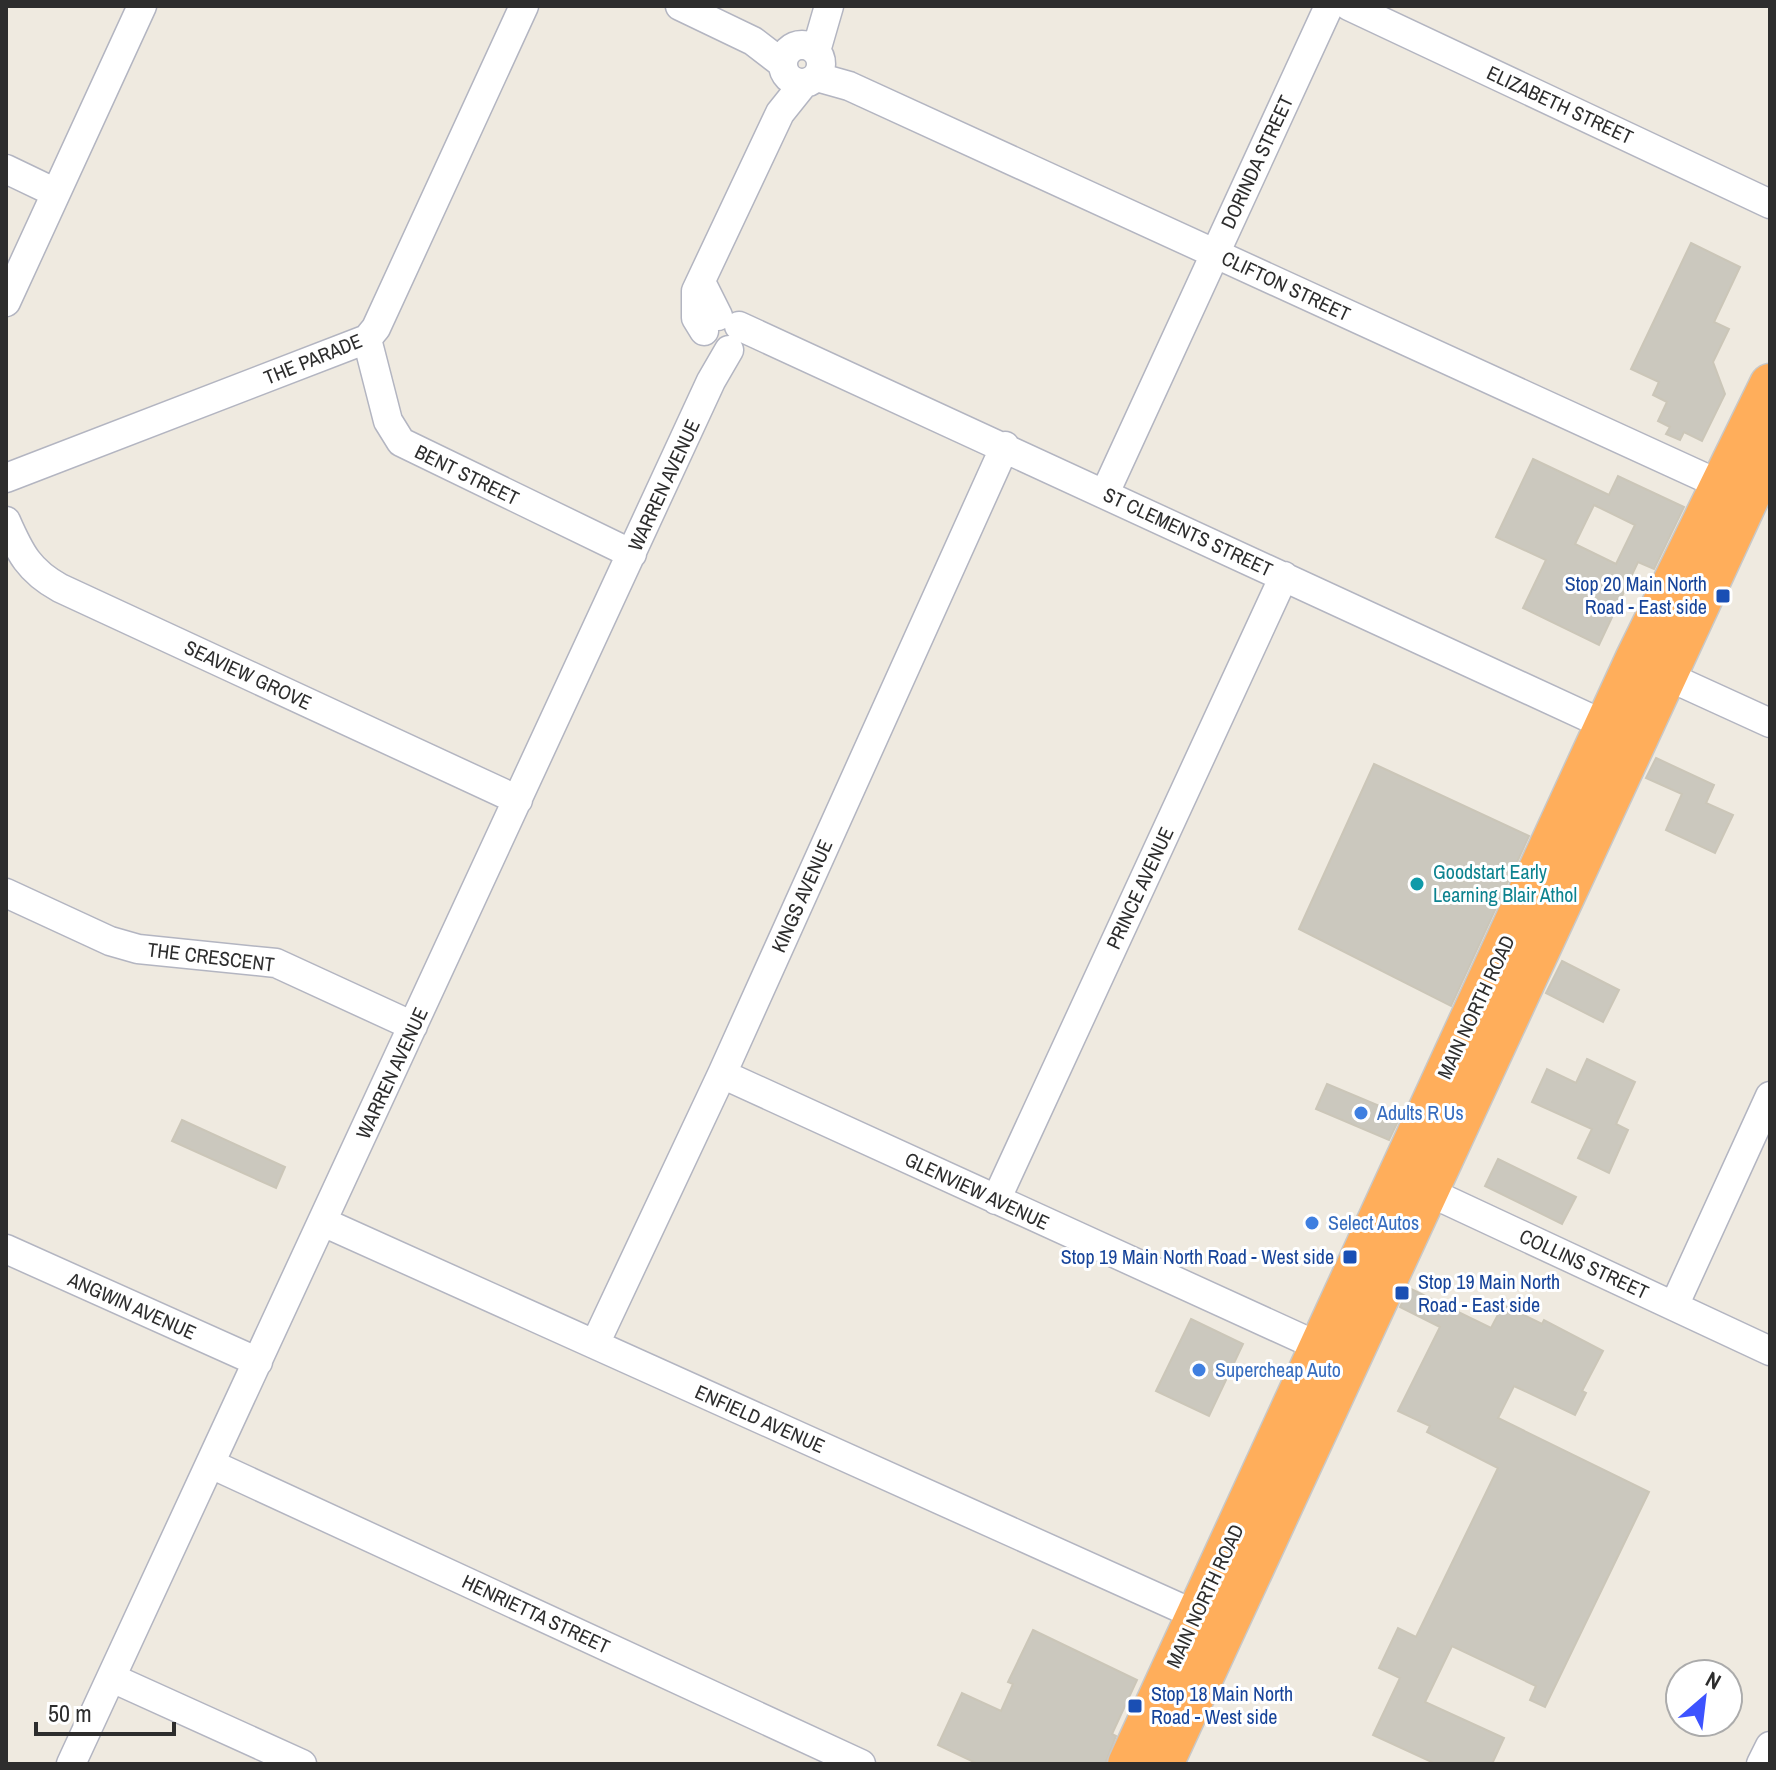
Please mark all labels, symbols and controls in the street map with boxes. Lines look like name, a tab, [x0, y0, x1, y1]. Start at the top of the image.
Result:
street label: ELIZABETH STREET	[1483, 59, 1638, 150]
street label: DORINDA STREET	[1214, 91, 1299, 233]
street label: CLIFTON STREET	[1217, 244, 1355, 327]
street label: THE PARADE	[260, 327, 366, 390]
street label: WARREN AVENUE	[621, 415, 706, 555]
street label: BENT STREET	[411, 438, 524, 511]
street label: ST CLEMENTS STREET	[1099, 480, 1277, 583]
place label: Stop 20 Main North Road - East side	[1565, 570, 1707, 620]
marker: Stop 20 Main North Road - East side	[1714, 587, 1732, 605]
street label: SEAVIEW GROVE	[180, 633, 316, 716]
street label: PRINCE AVENUE	[1099, 822, 1180, 953]
street label: KINGS AVENUE	[765, 835, 838, 957]
place label: Goodstart Early Learning Blair Athol	[1433, 858, 1577, 908]
marker: Goodstart Early Learning Blair Athol	[1408, 875, 1426, 893]
street label: MAIN NORTH ROAD	[1430, 931, 1521, 1083]
street label: THE CRESCENT	[146, 935, 276, 978]
street label: WARREN AVENUE	[349, 1003, 434, 1143]
place label: Adults R Us	[1376, 1099, 1464, 1126]
marker: Adults R Us	[1352, 1104, 1370, 1122]
street label: GLENVIEW AVENUE	[901, 1145, 1054, 1236]
place label: Select Autos	[1328, 1209, 1419, 1236]
marker: Select Autos	[1303, 1214, 1321, 1232]
street label: COLLINS STREET	[1515, 1222, 1653, 1305]
place label: Stop 19 Main North Road - West side	[1061, 1243, 1334, 1270]
marker: Stop 19 Main North Road - West side	[1341, 1248, 1359, 1266]
street label: ANGWIN AVENUE	[63, 1265, 200, 1346]
place label: Stop 19 Main North Road - East side	[1418, 1268, 1560, 1318]
marker: Stop 19 Main North Road - East side	[1393, 1284, 1411, 1302]
place label: Supercheap Auto	[1215, 1356, 1341, 1383]
marker: Supercheap Auto	[1190, 1361, 1208, 1379]
street label: ENFIELD AVENUE	[691, 1378, 829, 1459]
street label: MAIN NORTH ROAD	[1159, 1520, 1250, 1672]
street label: HENRIETTA STREET	[458, 1567, 614, 1660]
north arrow	[1664, 1658, 1744, 1738]
text: N	[1701, 1664, 1726, 1697]
place label: Stop 18 Main North Road - West side	[1151, 1680, 1293, 1730]
scale bar	[36, 1686, 174, 1736]
text: 50 m	[48, 1697, 92, 1729]
marker: Stop 18 Main North Road - West side	[1126, 1697, 1144, 1715]

